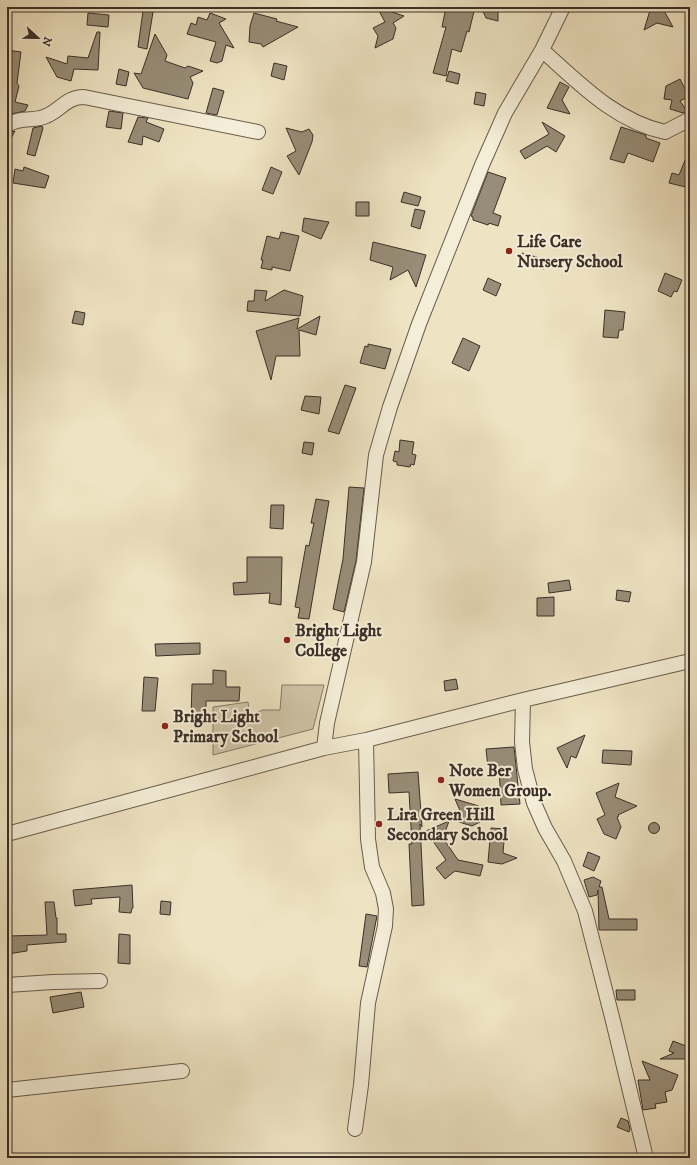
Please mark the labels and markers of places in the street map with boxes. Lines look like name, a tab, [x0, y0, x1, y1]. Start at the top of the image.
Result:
place label: Life Care Nursery School	[517, 231, 623, 273]
marker: Life Care Nursery School	[504, 246, 514, 256]
place label: Bright Light College	[295, 620, 382, 662]
marker: Bright Light College	[282, 635, 292, 645]
place label: Bright Light Primary School	[173, 706, 279, 748]
marker: Bright Light Primary School	[160, 721, 170, 731]
place label: Note Ber Women Group.	[448, 760, 552, 802]
marker: Note Ber Women Group.	[436, 775, 446, 785]
place label: Lira Green Hill Secondary School	[387, 804, 509, 846]
marker: Lira Green Hill Secondary School	[374, 819, 384, 829]

